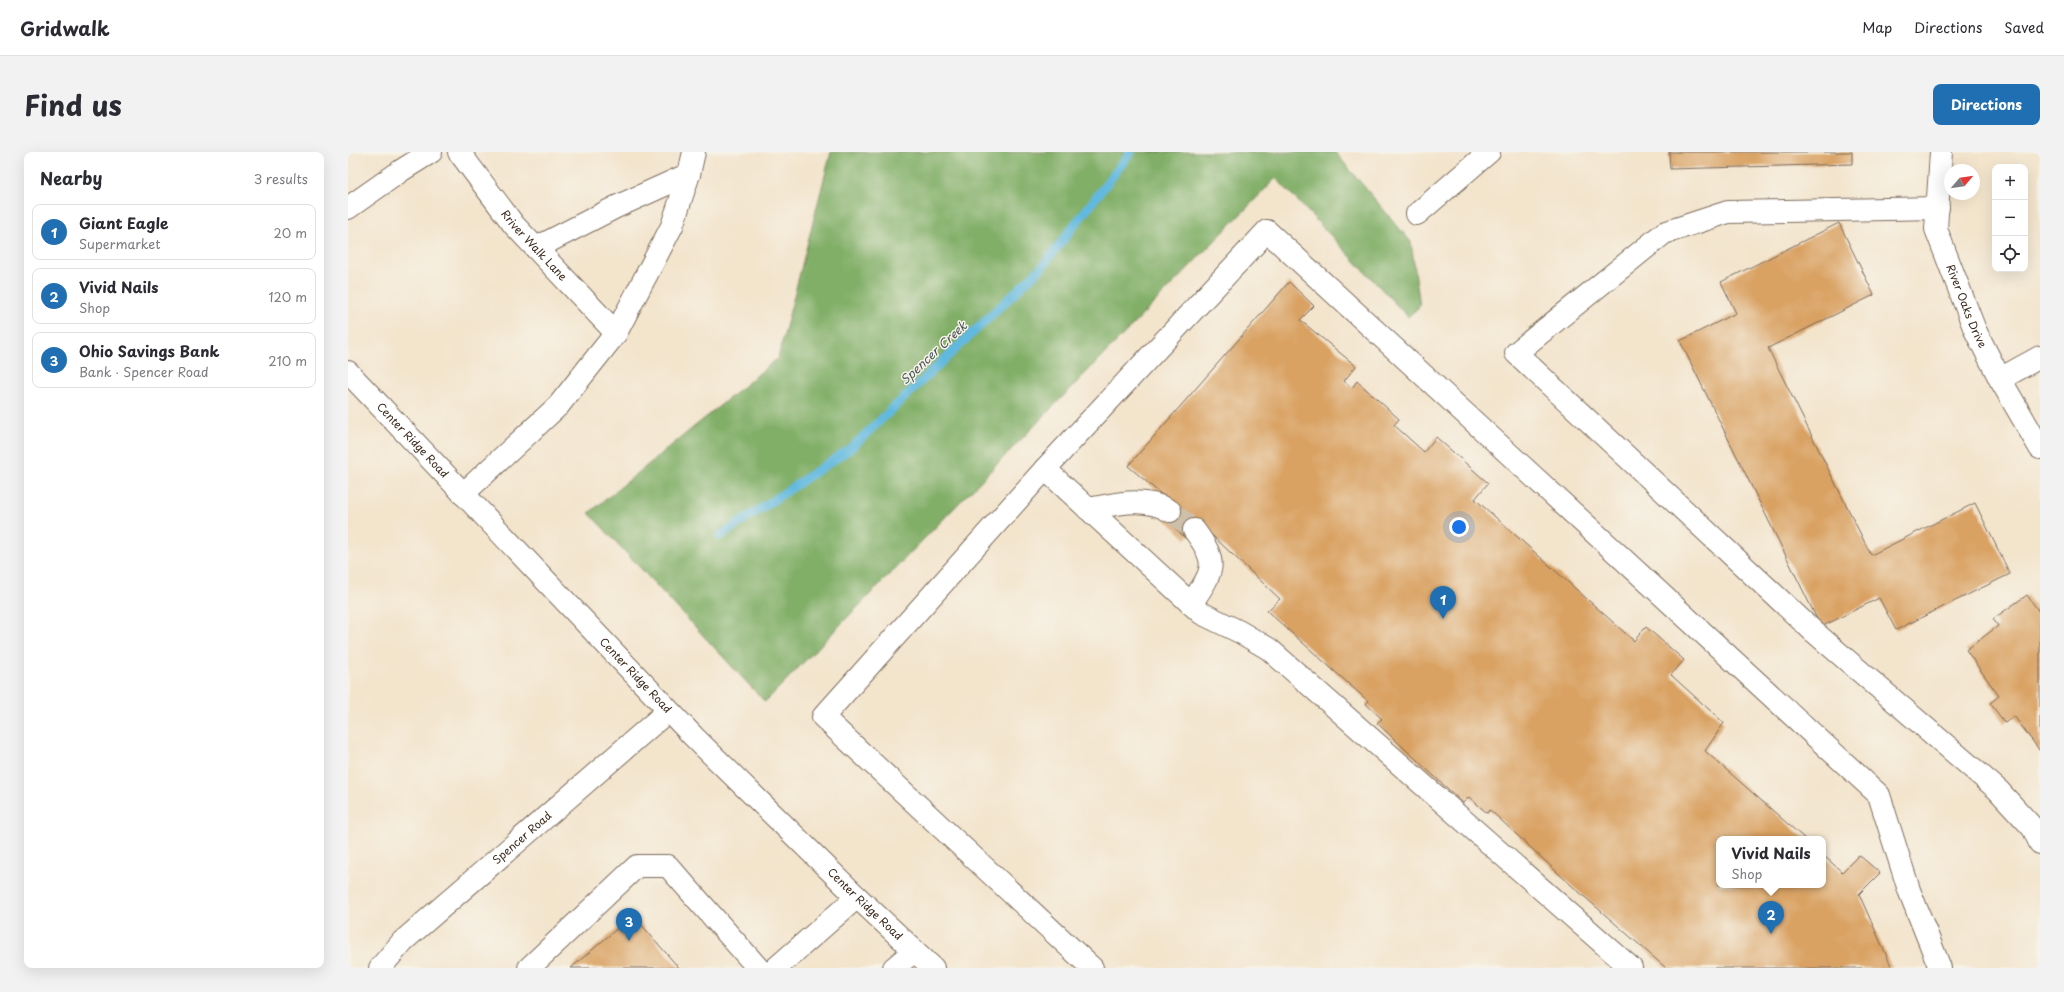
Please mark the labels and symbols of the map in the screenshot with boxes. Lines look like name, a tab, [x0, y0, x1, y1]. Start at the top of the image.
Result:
north arrow	[1944, 164, 1980, 200]
street label: Rriver Walk Lane	[497, 206, 571, 284]
street label: River Oaks Drive	[1942, 262, 1992, 351]
water label: Spencer Creek	[896, 316, 971, 388]
street label: Center Ridge Road	[373, 398, 453, 481]
your location	[1449, 517, 1469, 537]
pin: 1	[1430, 586, 1456, 619]
street label: Center Ridge Road	[596, 633, 676, 717]
street label: Spencer Road	[488, 807, 555, 868]
street label: Center Ridge Road	[824, 864, 907, 944]
pin: 2	[1758, 901, 1784, 934]
pin: 3	[616, 908, 642, 941]

